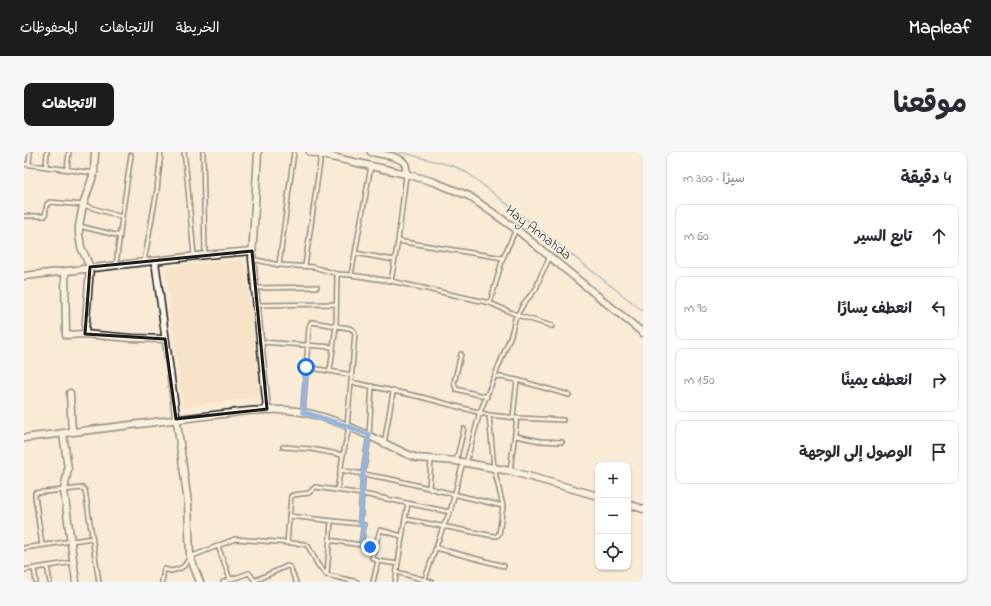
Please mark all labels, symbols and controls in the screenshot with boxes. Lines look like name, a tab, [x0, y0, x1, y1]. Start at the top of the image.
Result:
text: Mapleaf	[909, 15, 971, 42]
text: المحفوظات	[20, 18, 78, 39]
text: الاتجاهات	[100, 18, 154, 39]
text: الخريطة	[176, 18, 219, 39]
button: الاتجاهات	[24, 83, 114, 126]
text: موقعنا	[893, 85, 967, 126]
text: 4 دقيقة	[901, 166, 951, 191]
text: سيرًا · 300 m	[683, 169, 745, 188]
street label: Hay Annahda	[500, 200, 576, 266]
icon: ahead	[928, 225, 950, 247]
text: تابع السير	[855, 226, 912, 248]
text: 60 m	[684, 227, 709, 246]
icon: left	[928, 297, 950, 319]
text: انعطف يسارًا	[837, 298, 912, 320]
text: 90 m	[684, 299, 707, 318]
route start	[297, 358, 315, 376]
icon: right	[928, 369, 950, 391]
text: انعطف يمينًا	[841, 370, 912, 392]
text: 150 m	[684, 371, 715, 390]
icon: arrive	[928, 441, 950, 463]
text: الوصول إلى الوجهة	[799, 442, 912, 464]
map controls	[595, 462, 631, 570]
button: +	[595, 462, 631, 498]
button: −	[595, 498, 631, 534]
button: locate	[595, 534, 631, 570]
route end	[361, 538, 379, 556]

